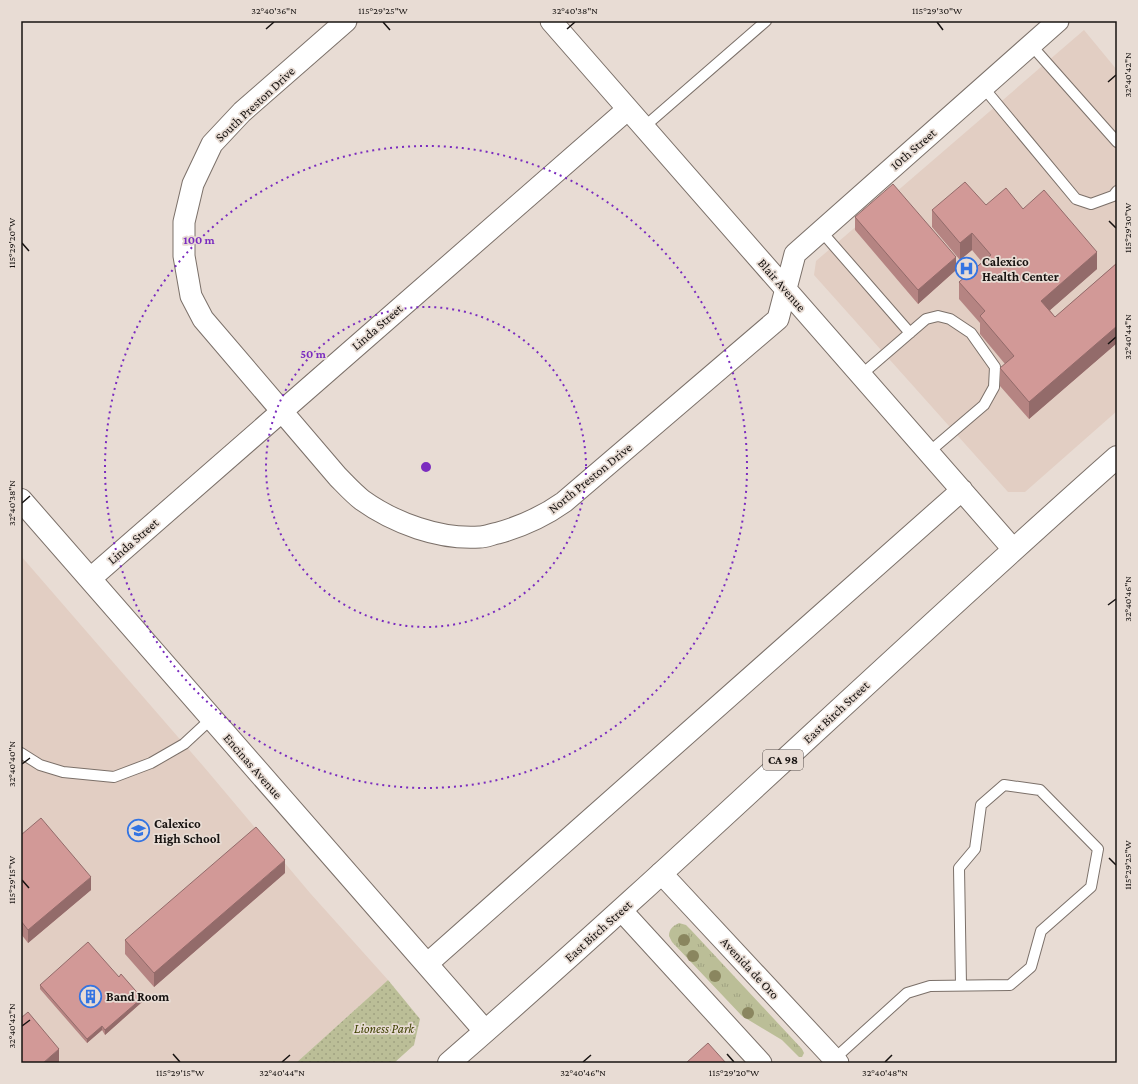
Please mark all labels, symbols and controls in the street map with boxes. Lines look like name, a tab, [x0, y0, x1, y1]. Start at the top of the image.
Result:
text: 32°40'36"N	[251, 5, 297, 16]
text: 115°29'25"W	[358, 5, 409, 16]
text: 32°40'38"N	[552, 5, 598, 16]
text: 115°29'30"W	[912, 5, 963, 16]
text: 32°40'42"N	[1122, 52, 1133, 98]
street label: South Preston Drive	[212, 63, 298, 145]
street label: 10th Street	[887, 125, 940, 173]
text: 115°29'30"W	[1122, 202, 1133, 253]
text: 115°29'20"W	[6, 217, 17, 268]
text: 100 m	[183, 233, 216, 247]
place label: Calexico Health Center	[982, 254, 1060, 284]
street label: Blair Avenue	[755, 255, 809, 315]
hospital icon: Calexico Health Center	[953, 255, 979, 281]
street label: Linda Street	[348, 300, 406, 353]
text: 32°40'44"N	[1122, 314, 1133, 360]
text: 50 m	[300, 347, 327, 361]
street label: North Preston Drive	[545, 439, 635, 516]
centre of rings	[419, 460, 433, 474]
text: 32°40'38"N	[6, 480, 17, 526]
street label: Linda Street	[104, 514, 162, 567]
text: 32°40'46"N	[1122, 576, 1133, 622]
street label: East Birch Street	[800, 677, 873, 746]
street label: Encinas Avenue	[221, 730, 286, 802]
text: 32°40'40"N	[6, 741, 17, 787]
road number: CA 98	[763, 750, 803, 770]
place label: Calexico High School	[154, 816, 220, 846]
school or university icon: Calexico High School	[126, 817, 152, 843]
text: 115°29'25"W	[1122, 839, 1133, 890]
text: 115°29'15"W	[6, 855, 17, 904]
street label: East Birch Street	[561, 897, 635, 965]
street label: Avenida de Oro	[718, 934, 782, 1002]
building icon: Band Room	[78, 983, 104, 1009]
place label: Band Room	[106, 989, 169, 1004]
text: 32°40'42"N	[6, 1003, 17, 1049]
park label: Lioness Park	[354, 1021, 415, 1036]
text: 115°29'15"W	[156, 1067, 205, 1078]
text: 32°40'44"N	[259, 1067, 305, 1078]
text: 32°40'46"N	[560, 1067, 606, 1078]
text: 115°29'20"W	[709, 1067, 760, 1078]
text: 32°40'48"N	[862, 1067, 908, 1078]

